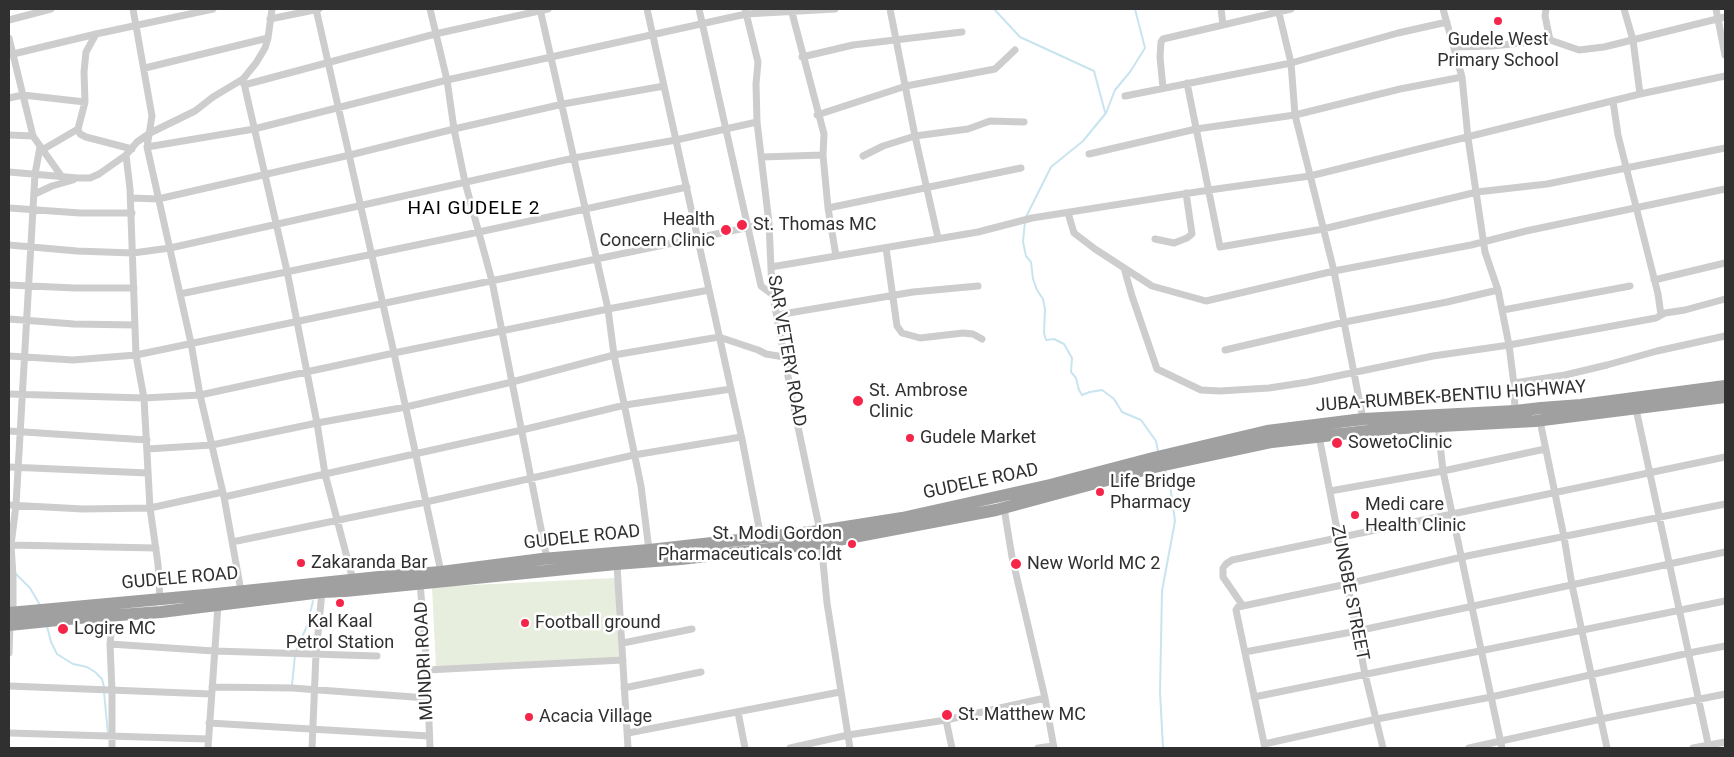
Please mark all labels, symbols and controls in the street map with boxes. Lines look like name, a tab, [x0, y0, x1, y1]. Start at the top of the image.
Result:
marker: Gudele West Primary School	[1492, 15, 1504, 27]
place label: Gudele West Primary School	[1437, 29, 1559, 72]
district label: HAI GUDELE 2	[406, 198, 542, 220]
place label: Health Concern Clinic	[599, 209, 715, 252]
place label: St. Thomas MC	[753, 214, 876, 236]
marker: St. Thomas MC	[735, 218, 749, 232]
marker: Health Concern Clinic	[719, 223, 733, 237]
street label: SAR VETERY ROAD	[762, 273, 810, 429]
street label: JUBA-RUMBEK-BENTIU HIGHWAY	[1315, 377, 1587, 417]
place label: St. Ambrose Clinic	[869, 380, 967, 422]
marker: St. Ambrose Clinic	[851, 394, 865, 408]
place label: Gudele Market	[920, 427, 1036, 449]
marker: Gudele Market	[904, 432, 916, 444]
place label: SowetoClinic	[1348, 432, 1452, 454]
marker: SowetoClinic	[1330, 436, 1344, 450]
street label: GUDELE ROAD	[921, 459, 1041, 505]
place label: Life Bridge Pharmacy	[1110, 471, 1196, 514]
marker: Life Bridge Pharmacy	[1094, 486, 1106, 498]
place label: Medi care Health Clinic	[1365, 494, 1466, 536]
marker: Medi care Health Clinic	[1349, 509, 1361, 521]
street label: GUDELE ROAD	[523, 521, 641, 555]
place label: St. Modi Gordon Pharmaceuticals co.ldt	[658, 523, 842, 566]
street label: ZUNGBE STREET	[1325, 524, 1373, 662]
marker: St. Modi Gordon Pharmaceuticals co.ldt	[846, 538, 858, 550]
place label: Zakaranda Bar	[311, 552, 427, 574]
place label: New World MC 2	[1027, 553, 1160, 575]
marker: Zakaranda Bar	[295, 557, 307, 569]
marker: New World MC 2	[1009, 557, 1023, 571]
street label: GUDELE ROAD	[121, 563, 239, 595]
marker: Kal Kaal Petrol Station	[334, 597, 346, 609]
street label: MUNDRI ROAD	[411, 601, 439, 721]
place label: Kal Kaal Petrol Station	[286, 611, 394, 654]
place label: Football ground	[535, 612, 661, 634]
marker: Football ground	[519, 617, 531, 629]
place label: Logire MC	[74, 618, 156, 640]
marker: Logire MC	[56, 622, 70, 636]
place label: St. Matthew MC	[958, 704, 1086, 726]
place label: Acacia Village	[539, 706, 652, 728]
marker: St. Matthew MC	[940, 708, 954, 722]
marker: Acacia Village	[523, 711, 535, 723]

